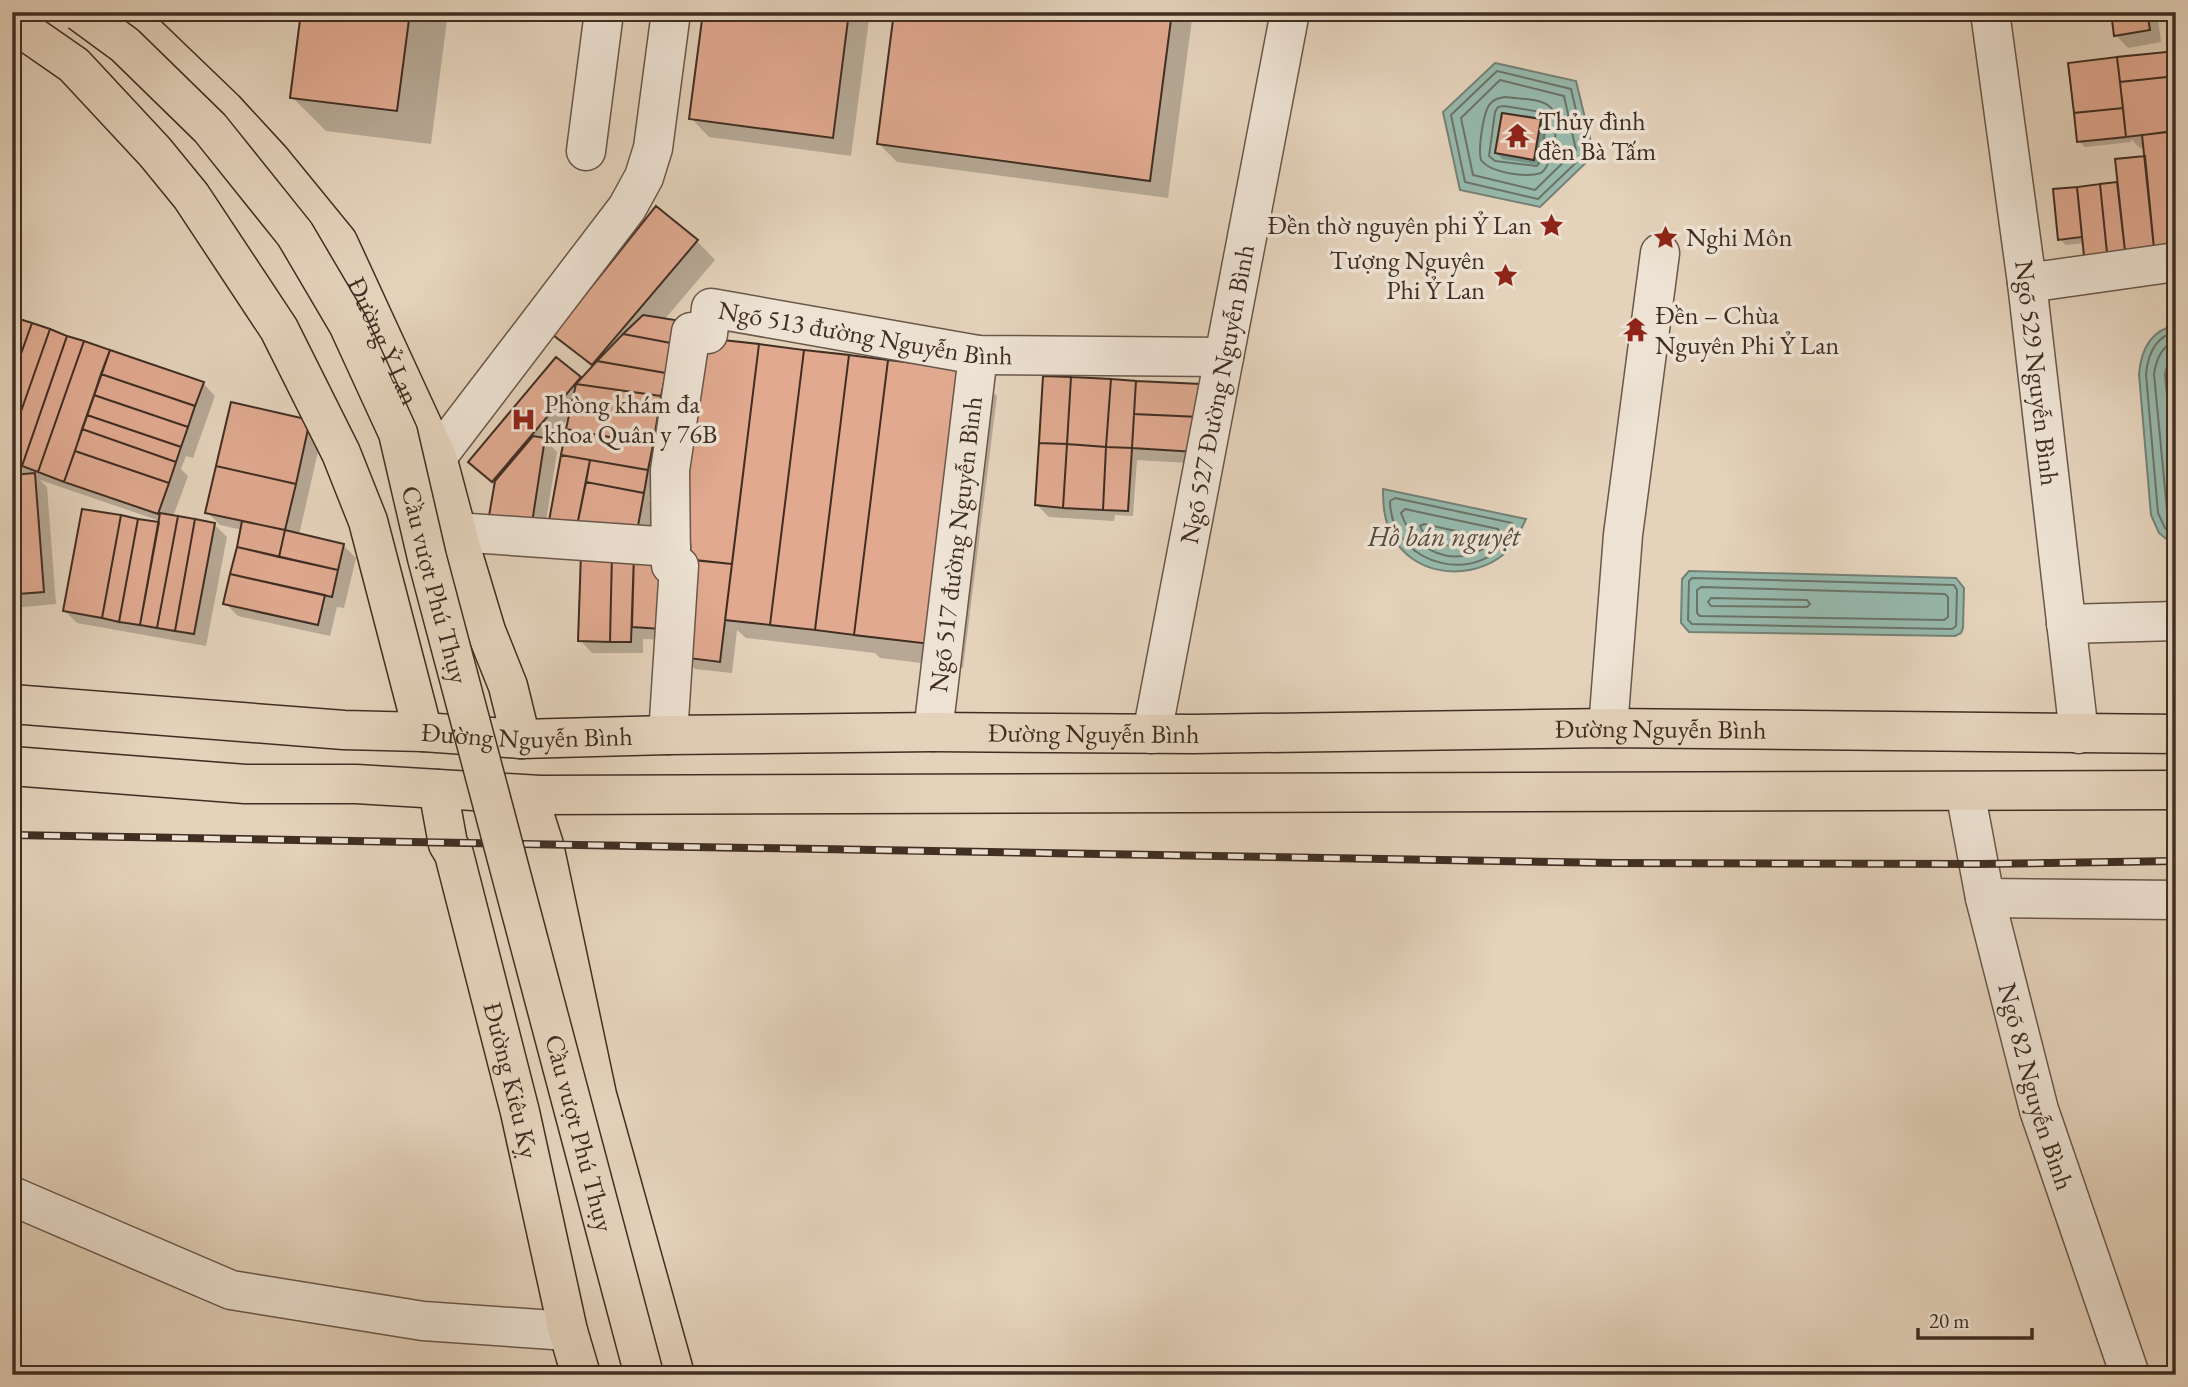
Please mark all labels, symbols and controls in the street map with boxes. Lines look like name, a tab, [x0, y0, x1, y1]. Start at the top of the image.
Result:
place label: Thủy đình đền Bà Tấm	[1538, 104, 1656, 168]
temple icon: Thủy đình đền Bà Tấm	[1504, 122, 1532, 150]
place label: Đền thờ nguyên phi Ỷ Lan	[1267, 208, 1532, 242]
place icon: Đền thờ nguyên phi Ỷ Lan	[1538, 211, 1566, 239]
place label: Nghi Môn	[1686, 220, 1793, 254]
place icon: Nghi Môn	[1652, 223, 1680, 251]
street label: Ngõ 527 Đường Nguyễn Bình	[1172, 241, 1262, 547]
place label: Tượng Nguyên Phi Ỷ Lan	[1329, 243, 1485, 307]
street label: Ngõ 529 Nguyễn Bình	[2007, 258, 2067, 488]
place icon: Tượng Nguyên Phi Ỷ Lan	[1491, 261, 1519, 289]
street label: Đường Ỷ Lan	[339, 271, 428, 410]
street label: Ngõ 513 đường Nguyễn Bình	[716, 293, 1013, 372]
place label: Đền – Chùa Nguyên Phi Ỷ Lan	[1655, 298, 1840, 362]
temple icon: Đền – Chùa Nguyên Phi Ỷ Lan	[1621, 316, 1649, 344]
place label: Phòng khám đa khoa Quân y 76B	[544, 387, 717, 451]
street label: Ngõ 517 đường Nguyễn Bình	[921, 394, 990, 694]
hospital icon: Phòng khám đa khoa Quân y 76B	[510, 405, 538, 433]
street label: Cầu vượt Phú Thụy	[394, 482, 477, 688]
water label: Hồ bán nguyệt	[1367, 518, 1522, 554]
street label: Đường Nguyễn Bình	[1554, 711, 1767, 747]
street label: Đường Nguyễn Bình	[420, 715, 633, 756]
street label: Đường Nguyễn Bình	[988, 715, 1200, 751]
street label: Ngõ 82 Nguyễn Bình	[1990, 979, 2082, 1195]
street label: Đường Kiêu Kỵ	[476, 999, 547, 1162]
street label: Cầu vượt Phú Thụy	[537, 1031, 622, 1236]
scale bar	[1918, 1296, 2032, 1340]
text: 20 m	[1929, 1307, 1970, 1334]

